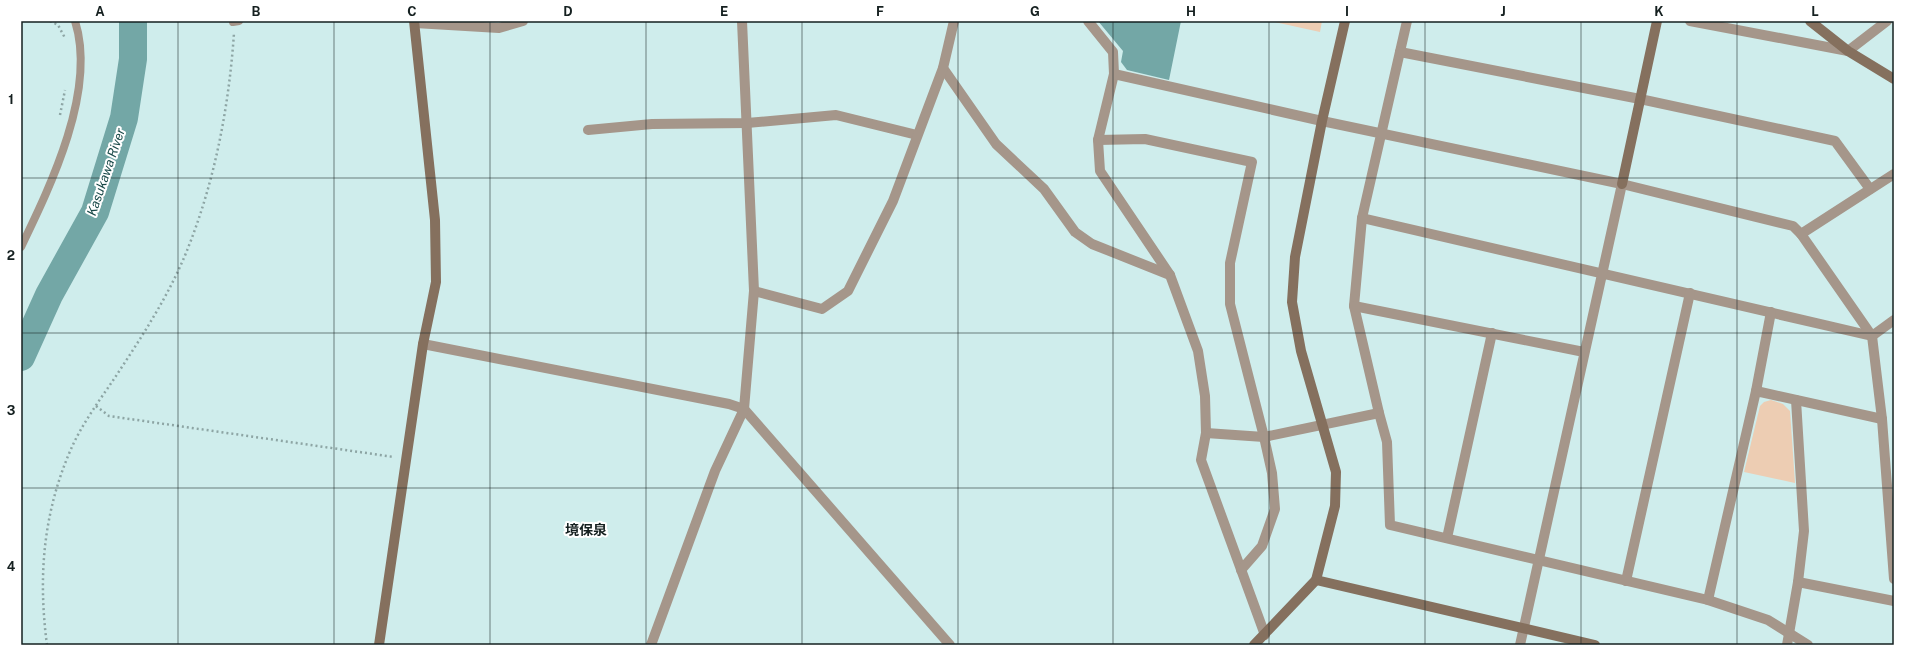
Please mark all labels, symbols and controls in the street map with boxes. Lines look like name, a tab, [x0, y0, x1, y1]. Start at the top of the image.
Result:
text: A	[95, 4, 105, 19]
text: B	[252, 4, 261, 19]
text: C	[407, 4, 417, 19]
text: D	[563, 4, 573, 19]
text: E	[720, 4, 728, 19]
text: F	[876, 4, 884, 19]
text: G	[1030, 4, 1040, 19]
text: H	[1186, 4, 1196, 19]
text: I	[1345, 4, 1349, 19]
text: J	[1500, 4, 1506, 19]
text: K	[1654, 4, 1664, 19]
text: L	[1811, 4, 1819, 19]
text: 1	[8, 92, 14, 107]
water label: Kasukawa River	[84, 126, 128, 218]
text: 2	[7, 248, 15, 263]
text: 3	[7, 403, 16, 418]
district label: 境保泉	[565, 522, 607, 538]
text: 4	[7, 559, 16, 574]

